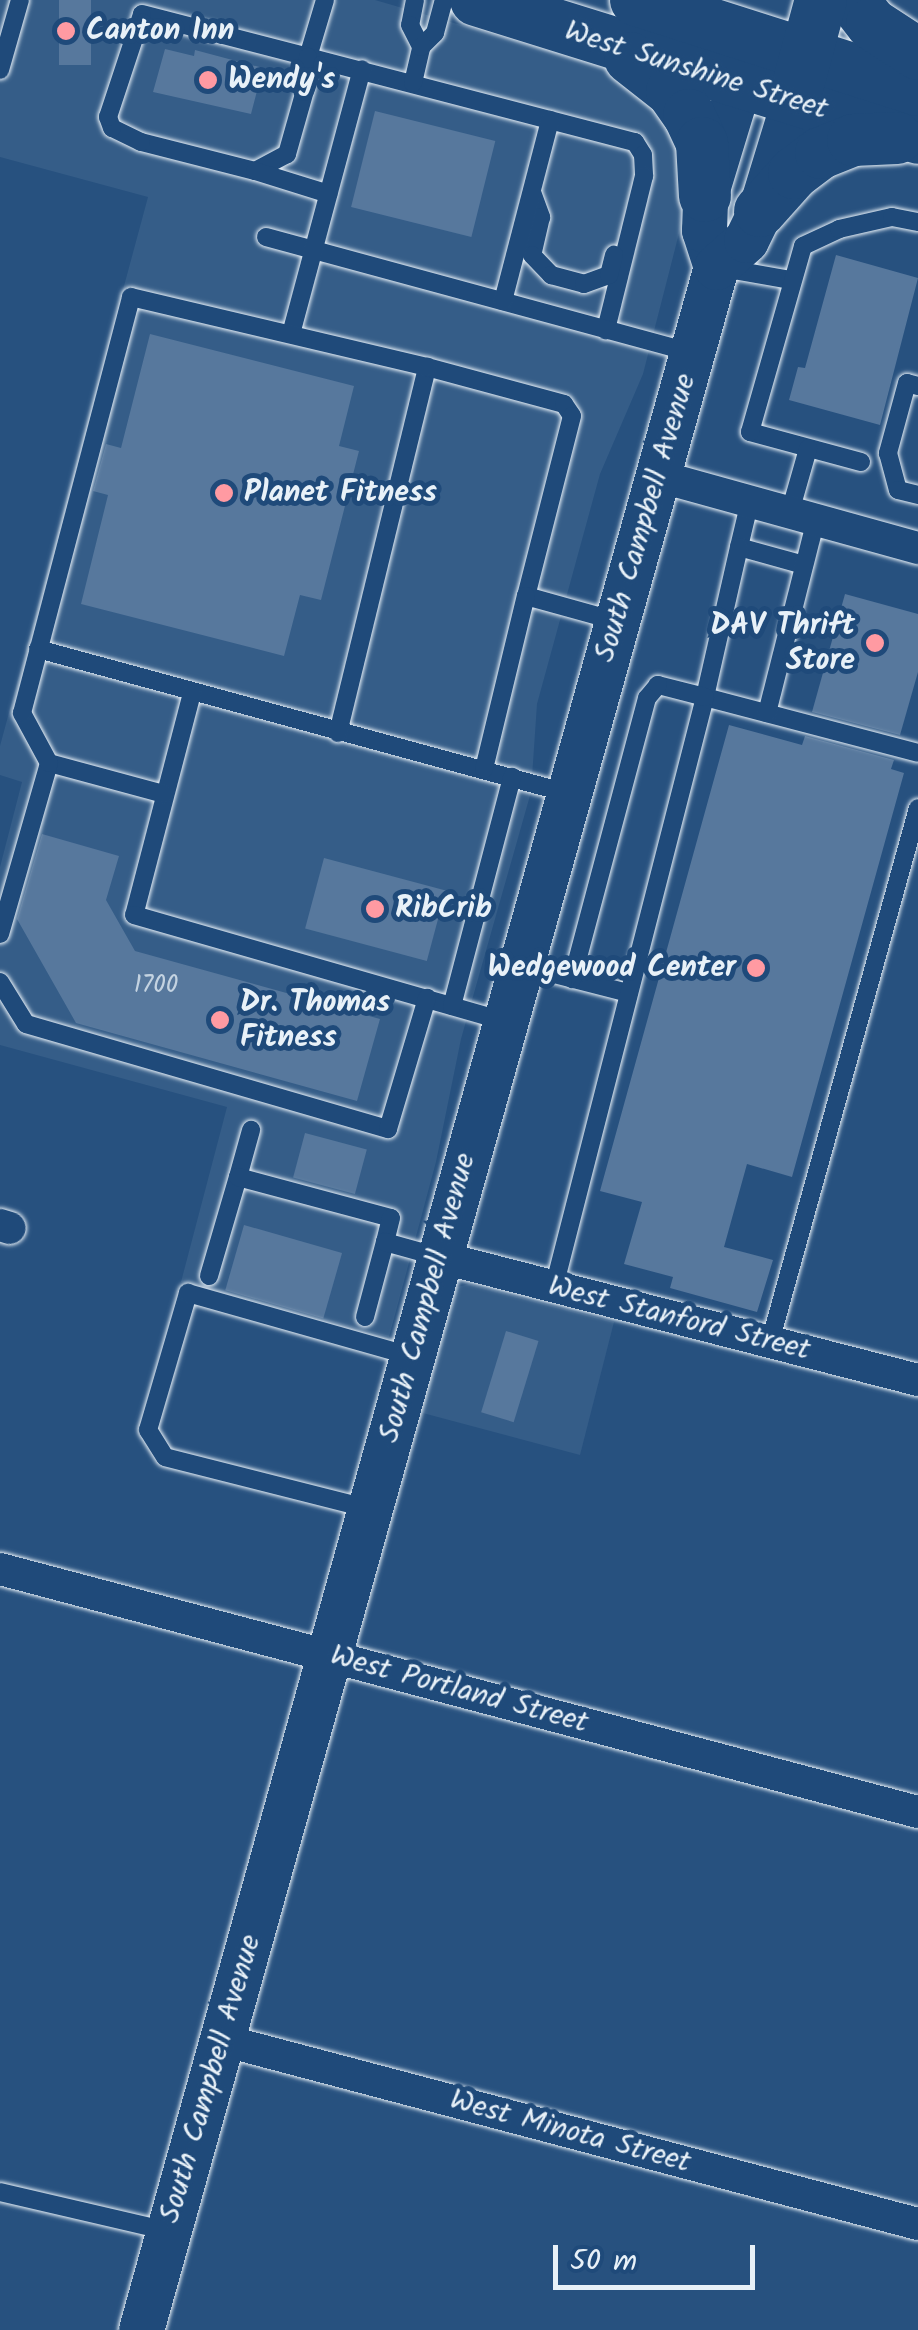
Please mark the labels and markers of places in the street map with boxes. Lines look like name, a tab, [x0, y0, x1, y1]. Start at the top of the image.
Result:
place label: Canton Inn	[86, 13, 234, 49]
marker: Canton Inn	[55, 20, 77, 42]
place label: Wendy's	[228, 62, 335, 98]
marker: Wendy's	[197, 69, 219, 91]
place label: Planet Fitness	[244, 475, 437, 511]
marker: Planet Fitness	[213, 482, 235, 504]
place label: DAV Thrift Store	[710, 608, 855, 678]
marker: DAV Thrift Store	[864, 632, 886, 654]
place label: RibCrib	[395, 891, 492, 927]
marker: RibCrib	[364, 898, 386, 920]
place label: Wedgewood Center	[487, 950, 736, 986]
marker: Wedgewood Center	[745, 957, 767, 979]
place label: Dr. Thomas Fitness	[240, 985, 390, 1056]
marker: Dr. Thomas Fitness	[209, 1009, 231, 1031]

